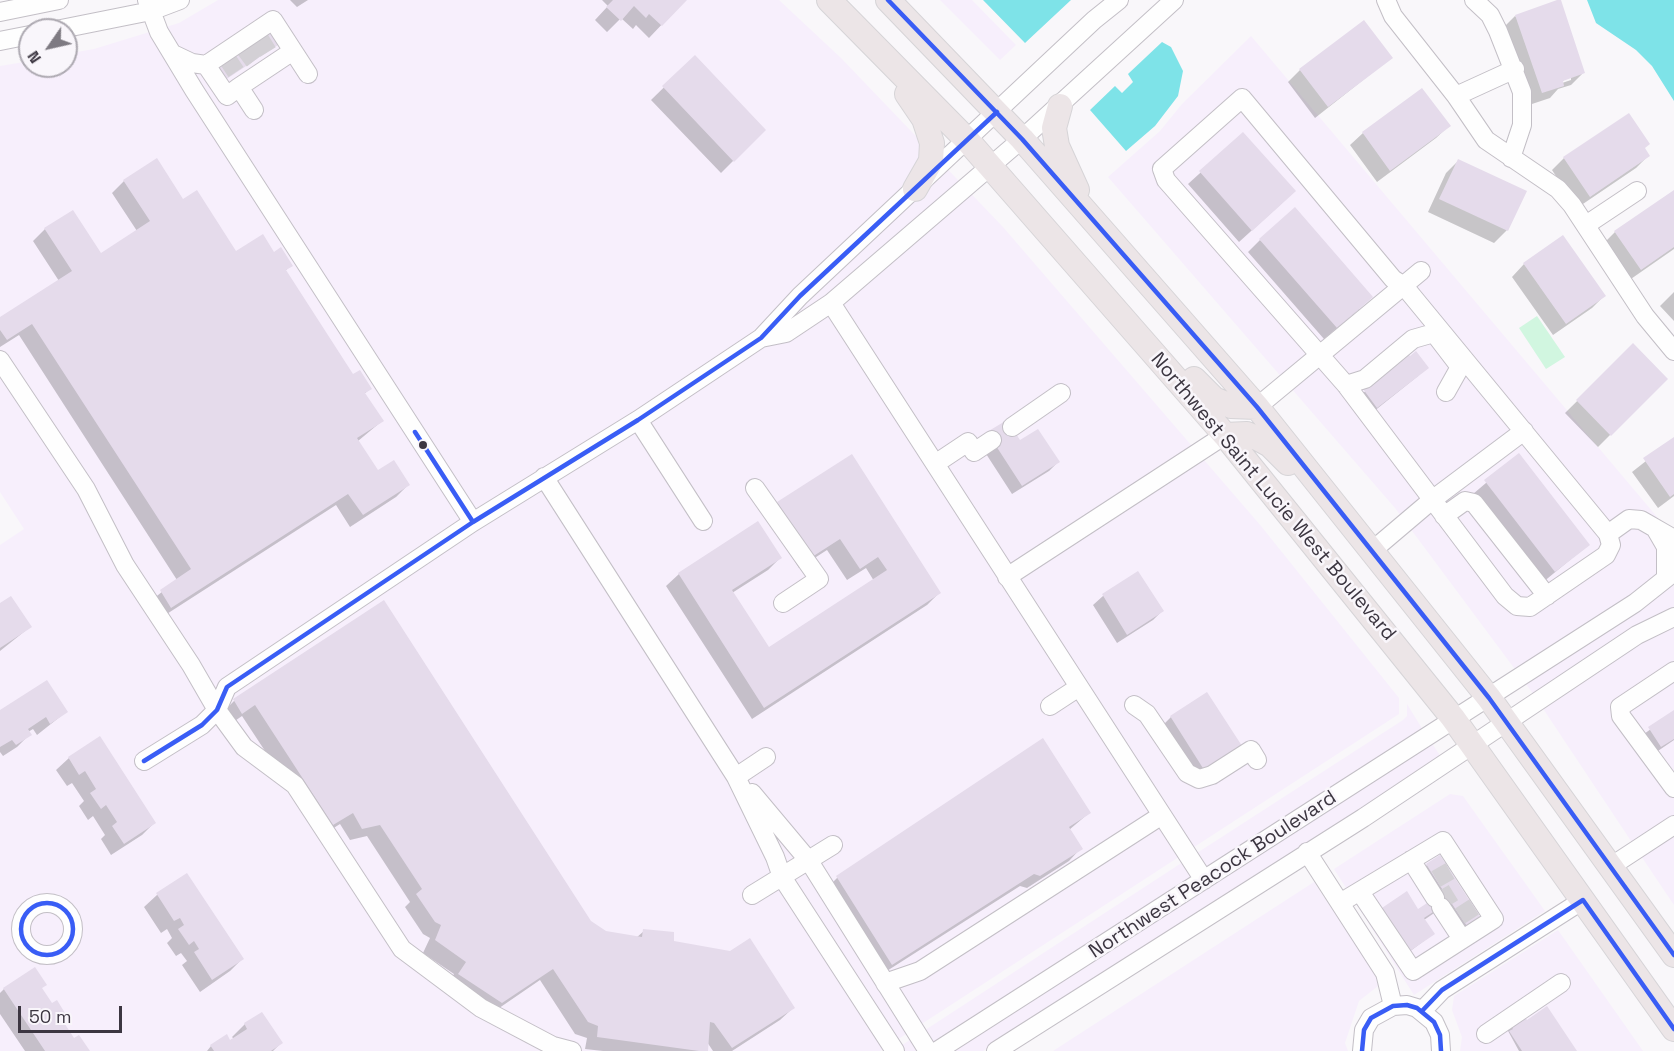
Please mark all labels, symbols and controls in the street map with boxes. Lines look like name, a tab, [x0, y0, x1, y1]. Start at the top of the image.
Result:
north arrow	[18, 18, 78, 78]
text: N	[23, 47, 46, 68]
street label: Northwest Saint Lucie West Boulevard	[1145, 348, 1401, 646]
unlabelled marker	[417, 439, 429, 451]
street label: Northwest Peacock Boulevard	[1085, 786, 1341, 964]
scale bar	[21, 994, 124, 1032]
text: 50 m	[29, 1005, 71, 1028]

